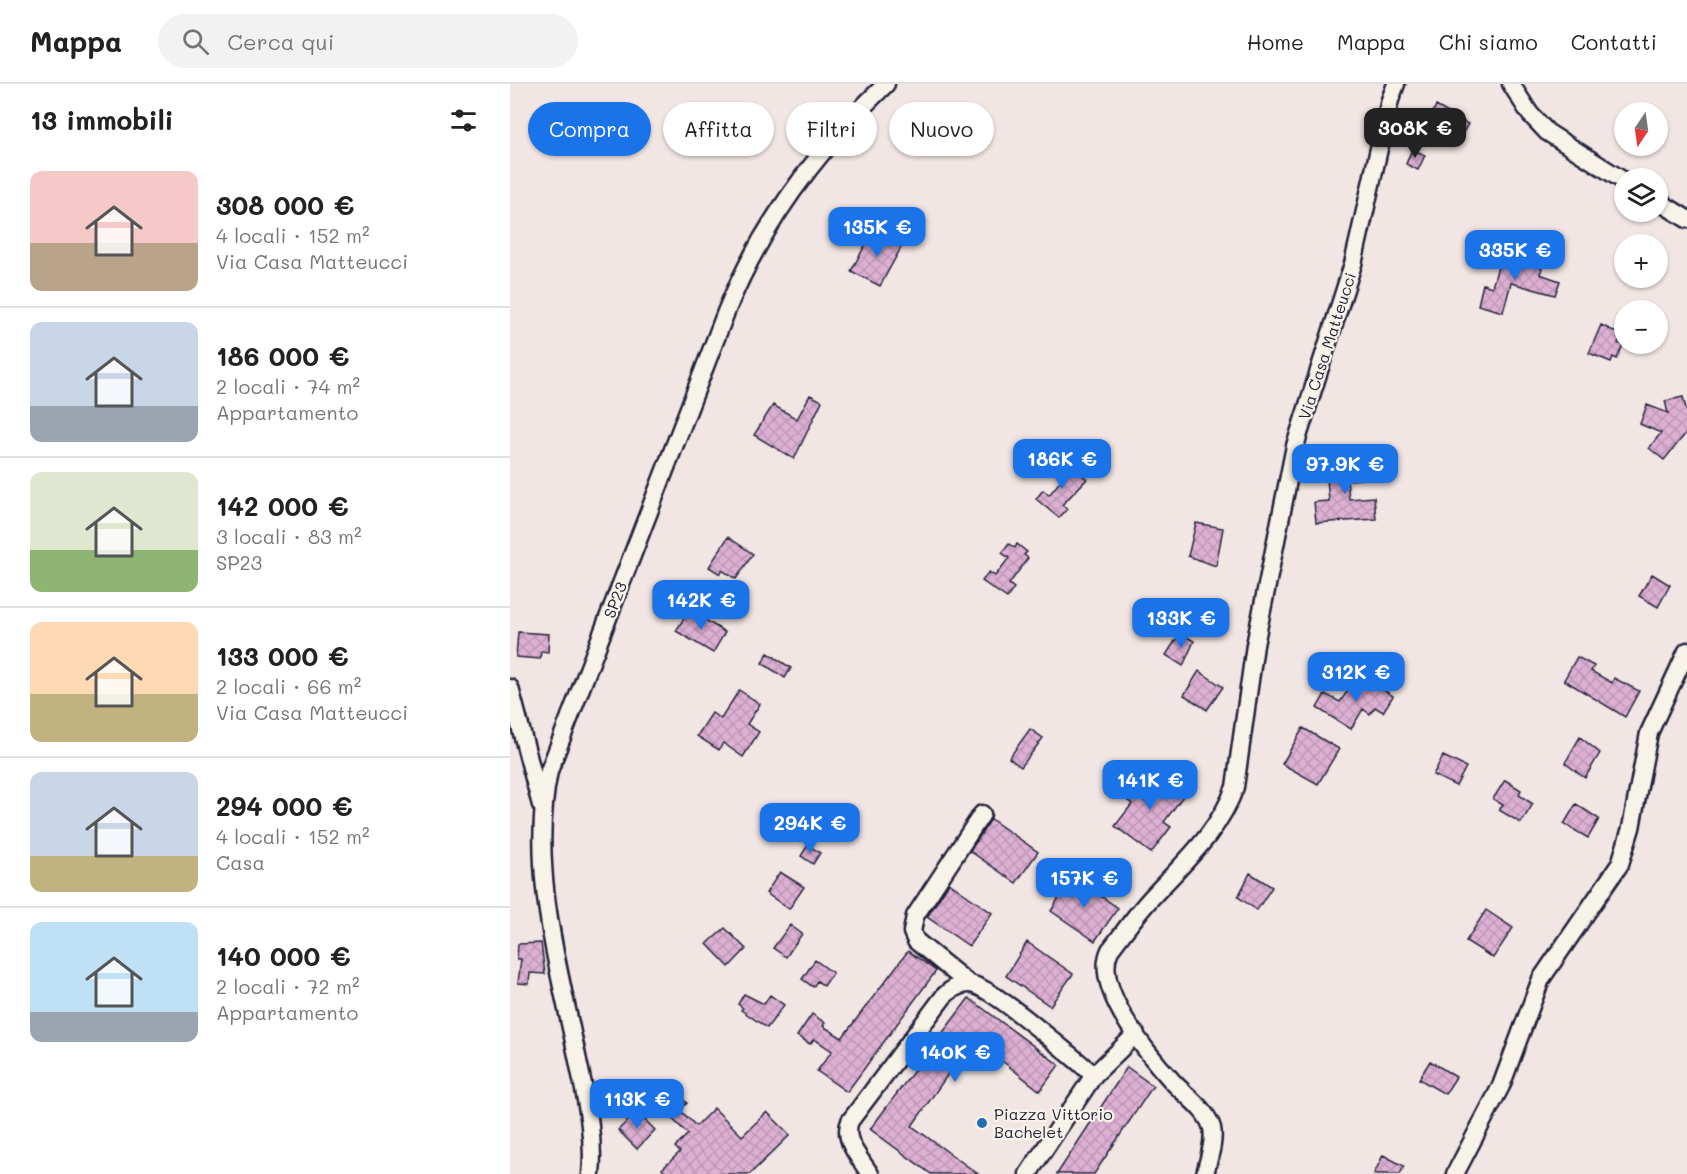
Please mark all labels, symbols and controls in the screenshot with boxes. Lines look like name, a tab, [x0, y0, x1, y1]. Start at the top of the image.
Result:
search box	[158, 14, 578, 68]
text: Mappa	[30, 23, 122, 59]
icon: search	[179, 25, 212, 58]
text: Cerca qui	[227, 27, 334, 56]
text: Home	[1247, 28, 1304, 55]
text: Mappa	[1337, 28, 1406, 55]
text: Chi siamo	[1439, 28, 1538, 55]
text: Contatti	[1571, 28, 1657, 55]
chip: Compra	[528, 102, 651, 156]
chip: Affitta	[663, 102, 774, 156]
chip: Filtri	[786, 102, 877, 156]
chip: Nuovo	[889, 102, 994, 156]
north arrow	[1614, 102, 1668, 156]
map controls	[1614, 102, 1668, 354]
text: 13 immobili	[30, 103, 173, 137]
icon: filters	[447, 104, 480, 137]
pin: 308K €	[1366, 108, 1464, 159]
text: 308K €	[1378, 114, 1452, 140]
button: layers	[1614, 168, 1668, 222]
text: 308 000 €	[216, 188, 354, 222]
icon: home	[78, 195, 150, 267]
pin: 135K €	[828, 207, 926, 258]
text: 135K €	[842, 213, 912, 239]
text: 4 locali · 152 m²	[216, 222, 370, 248]
pin: 335K €	[1466, 230, 1564, 281]
button: +	[1614, 234, 1668, 288]
text: 335K €	[1479, 236, 1551, 262]
text: Via Casa Matteucci	[216, 248, 408, 274]
street label: Via Casa Matteucci	[1293, 270, 1360, 422]
button: −	[1614, 300, 1668, 354]
text: 186 000 €	[216, 339, 349, 373]
icon: home	[78, 346, 150, 418]
text: 2 locali · 74 m²	[216, 373, 360, 399]
text: Appartamento	[216, 399, 358, 425]
pin: 186K €	[1013, 439, 1111, 490]
pin: 97.9K €	[1290, 444, 1400, 495]
text: 186K €	[1027, 445, 1097, 471]
text: 97.9K €	[1306, 450, 1384, 476]
text: 142 000 €	[216, 489, 349, 523]
icon: home	[78, 496, 150, 568]
text: 3 locali · 83 m²	[216, 523, 362, 549]
text: SP23	[216, 549, 262, 575]
street label: SP23	[598, 579, 631, 621]
pin: 142K €	[652, 580, 750, 631]
text: 142K €	[666, 586, 736, 612]
pin: 133K €	[1132, 598, 1230, 649]
text: 133K €	[1146, 604, 1216, 630]
text: 133 000 €	[216, 639, 349, 673]
icon: home	[78, 646, 150, 718]
pin: 312K €	[1307, 652, 1405, 703]
text: 312K €	[1322, 658, 1390, 684]
text: 2 locali · 66 m²	[216, 673, 361, 699]
text: Via Casa Matteucci	[216, 699, 408, 725]
pin: 141K €	[1101, 760, 1199, 811]
text: 141K €	[1117, 766, 1183, 792]
text: 294 000 €	[216, 789, 353, 823]
icon: home	[78, 796, 150, 868]
pin: 294K €	[761, 803, 859, 854]
text: 294K €	[774, 809, 846, 835]
text: 4 locali · 152 m²	[216, 823, 370, 849]
text: Casa	[216, 849, 265, 875]
pin: 157K €	[1035, 858, 1133, 909]
text: 157K €	[1050, 864, 1118, 890]
text: 140 000 €	[216, 939, 351, 973]
icon: home	[78, 946, 150, 1018]
text: 2 locali · 72 m²	[216, 973, 359, 999]
text: Appartamento	[216, 999, 358, 1025]
pin: 140K €	[906, 1032, 1004, 1083]
text: 140K €	[920, 1038, 990, 1064]
pin: 113K €	[588, 1079, 686, 1130]
text: 113K €	[604, 1085, 670, 1111]
place label: Piazza Vittorio Bachelet	[994, 1103, 1113, 1142]
marker: Piazza Vittorio Bachelet	[975, 1116, 989, 1130]

